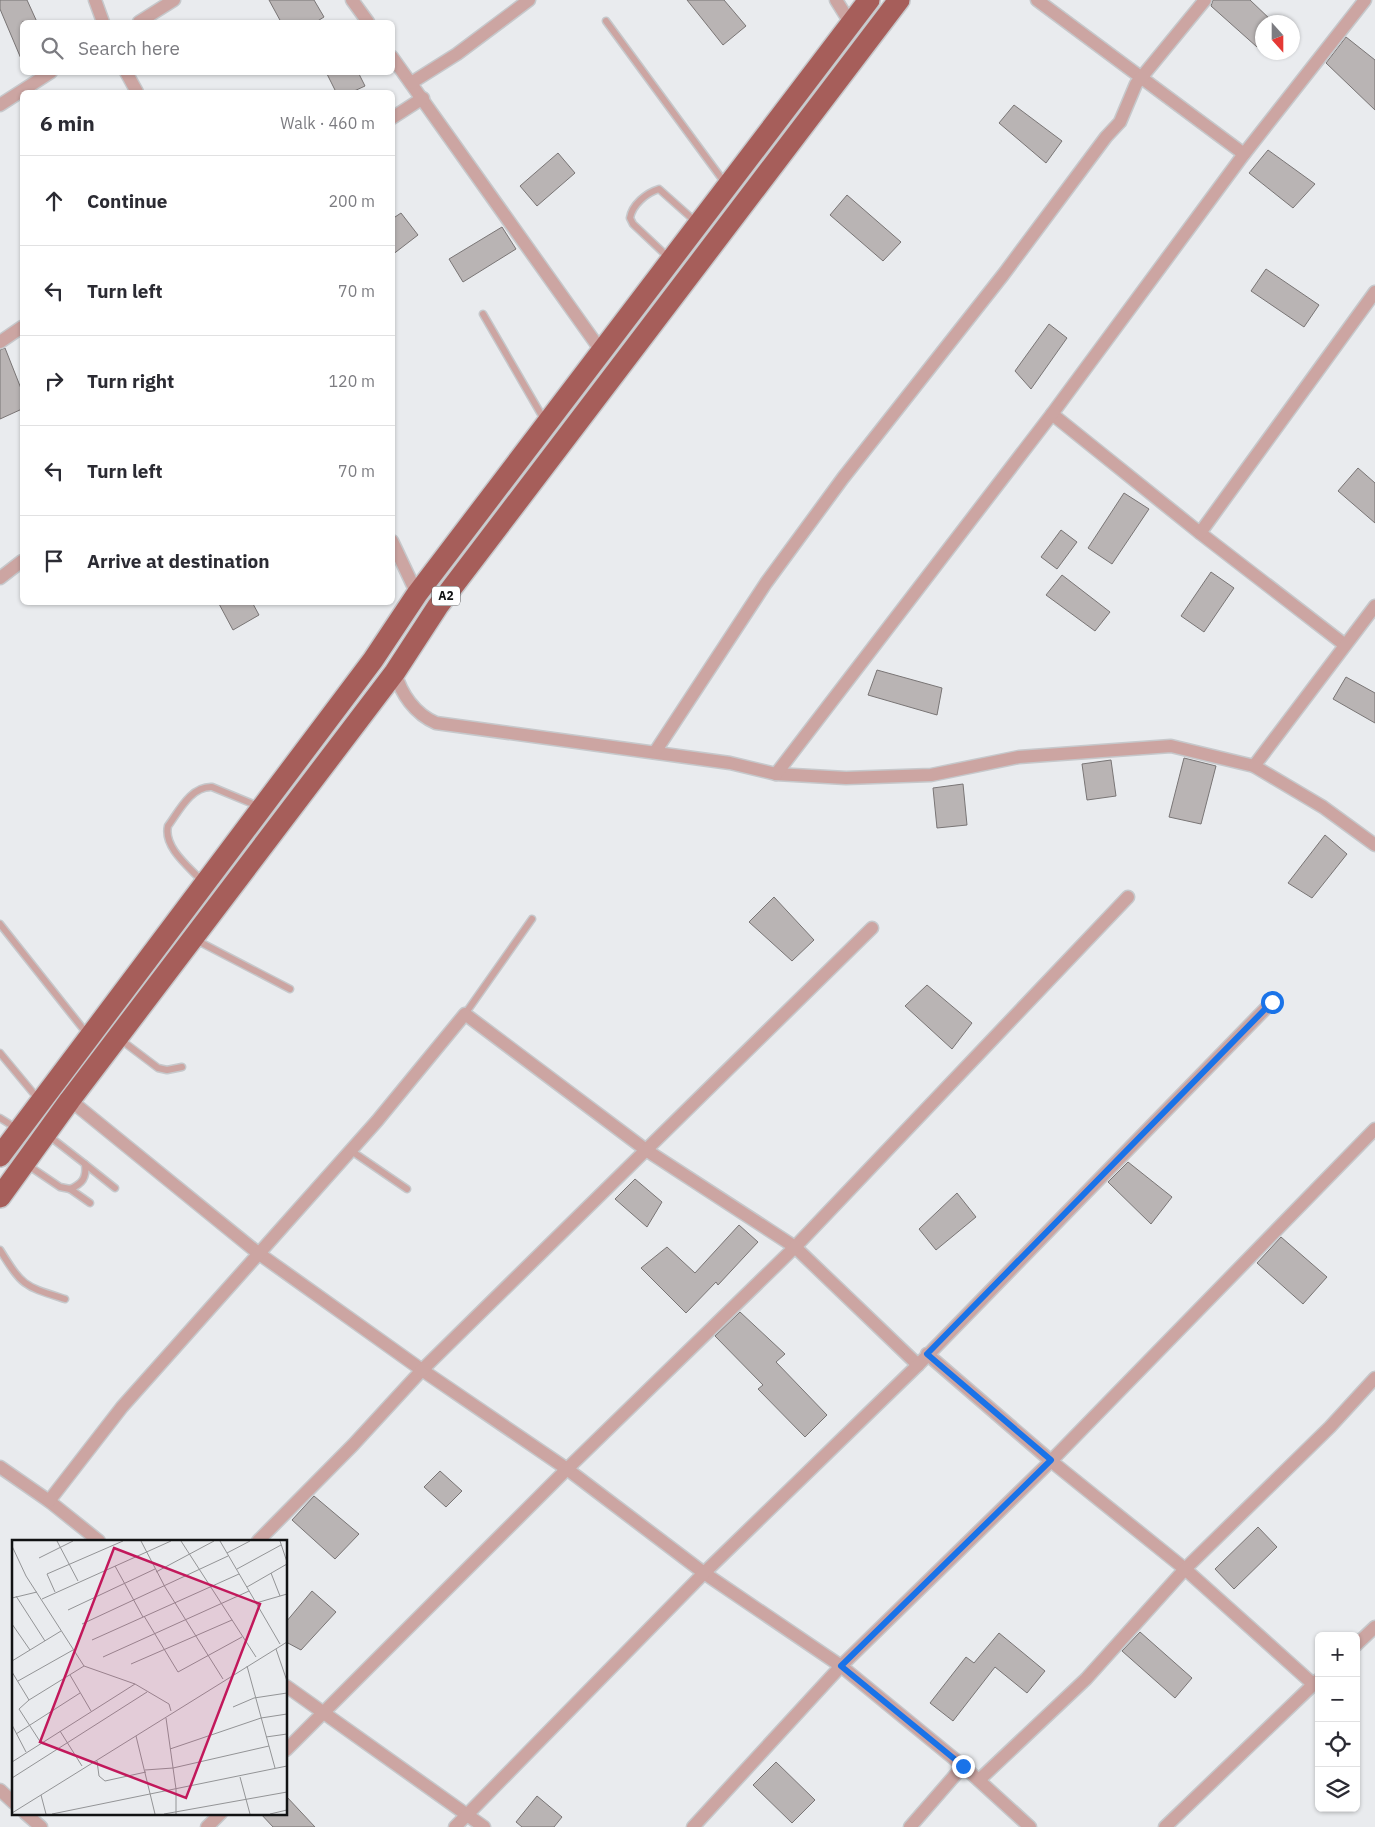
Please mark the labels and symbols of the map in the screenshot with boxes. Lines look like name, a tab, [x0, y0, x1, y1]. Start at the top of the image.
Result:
north arrow	[1255, 15, 1300, 60]
road number: A2	[432, 586, 460, 606]
route start	[1261, 991, 1284, 1014]
inset map	[12, 1540, 288, 1814]
route end	[952, 1755, 975, 1778]

